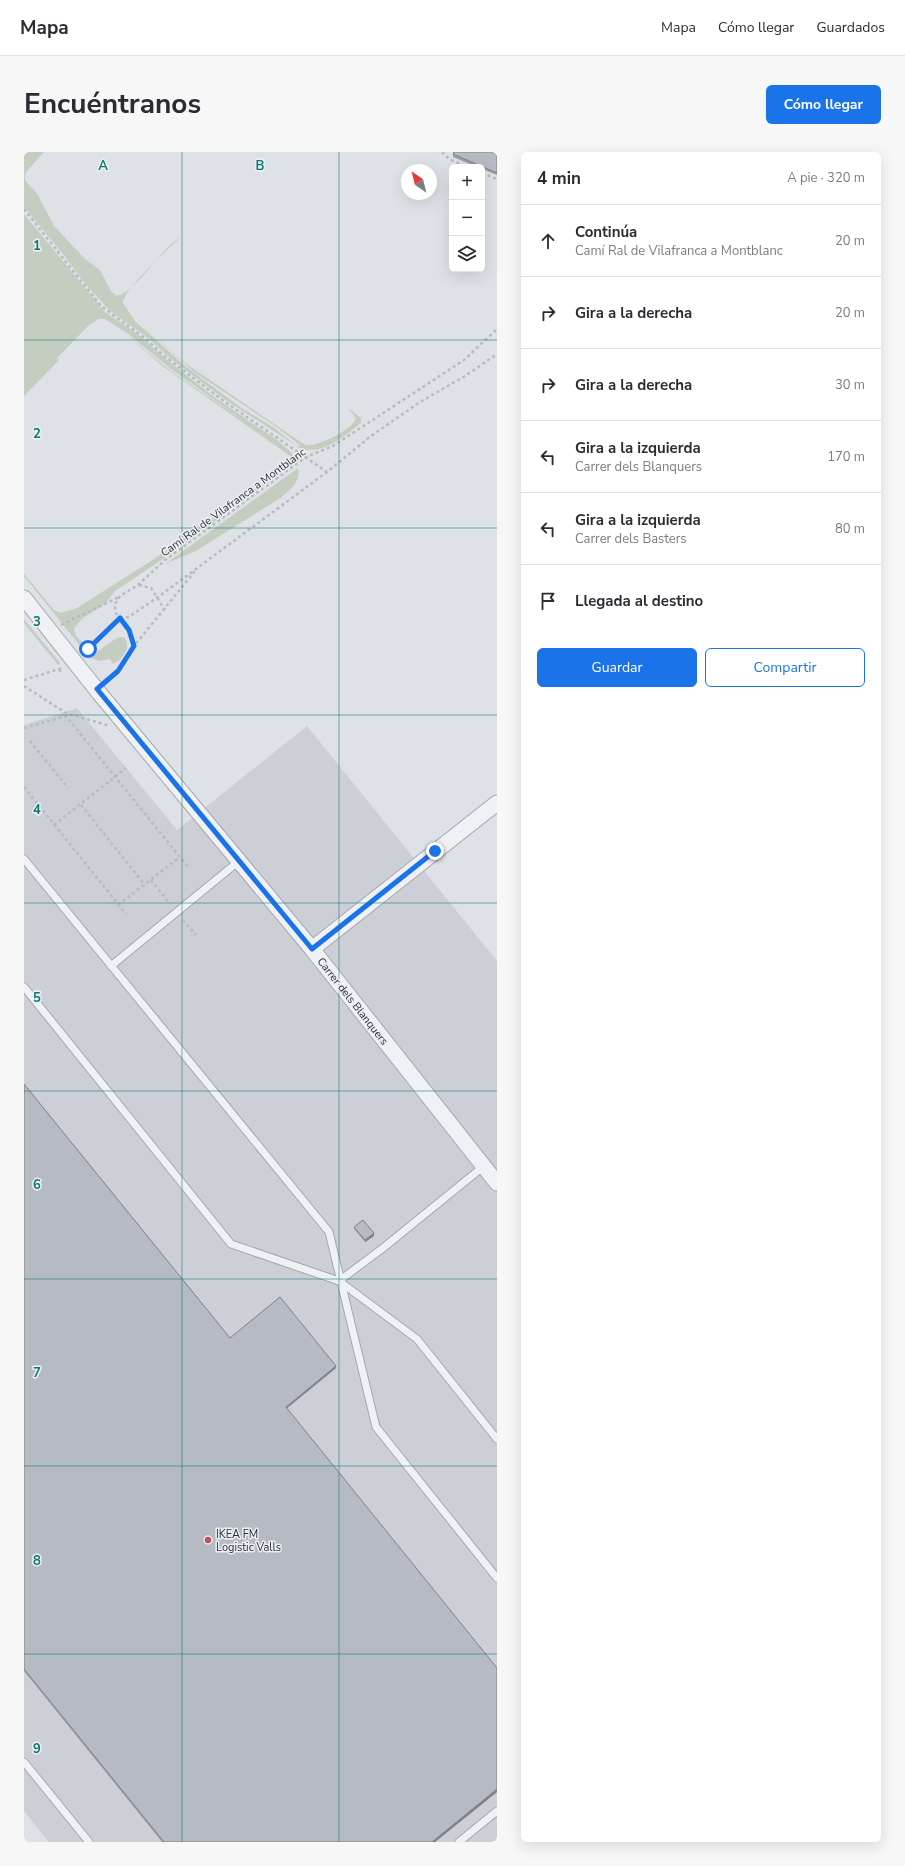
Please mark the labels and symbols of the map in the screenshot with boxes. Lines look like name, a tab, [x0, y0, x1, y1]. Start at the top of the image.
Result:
text: A	[98, 157, 108, 175]
text: B	[256, 157, 265, 175]
north arrow	[401, 164, 437, 200]
text: 1	[33, 237, 41, 255]
text: 2	[33, 425, 41, 443]
street label: Camí Ral de Vilafranca a Montblanc	[158, 445, 309, 560]
text: 3	[33, 613, 41, 631]
route start	[79, 640, 97, 658]
text: 4	[33, 801, 41, 819]
route end	[426, 842, 444, 860]
street label: Carrer dels Blanquers	[314, 954, 392, 1048]
text: 5	[33, 989, 41, 1007]
text: 6	[33, 1176, 41, 1194]
text: 7	[33, 1364, 41, 1382]
place label: IKEA FM Logistic Valls	[216, 1527, 281, 1555]
marker: IKEA FM Logistic Valls	[203, 1535, 213, 1545]
text: 8	[33, 1552, 41, 1570]
text: 9	[33, 1740, 41, 1758]

